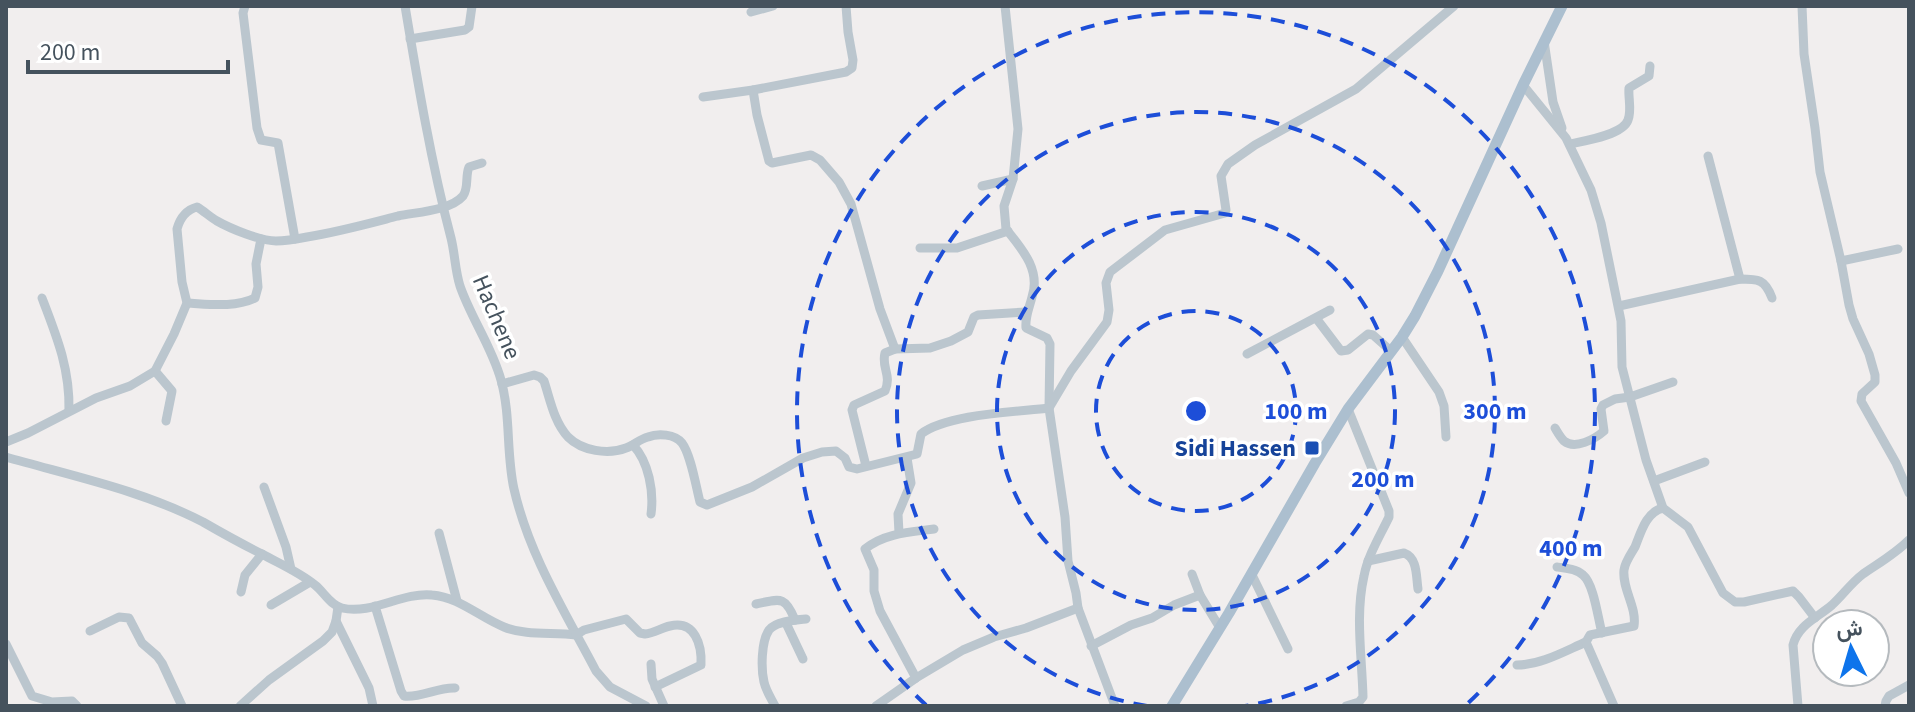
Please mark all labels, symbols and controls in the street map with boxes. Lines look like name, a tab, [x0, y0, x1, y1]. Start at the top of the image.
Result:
scale bar	[28, 24, 228, 74]
text: 200 m	[40, 35, 100, 70]
street label: Hachene	[463, 270, 530, 365]
text: 100 m	[1264, 394, 1328, 429]
text: 300 m	[1463, 394, 1527, 429]
centre of rings	[1182, 397, 1210, 425]
place label: Sidi Hassen	[1175, 431, 1296, 466]
marker: Sidi Hassen	[1303, 439, 1321, 457]
text: 200 m	[1351, 462, 1415, 497]
text: 400 m	[1539, 531, 1603, 566]
north arrow	[1811, 608, 1891, 688]
text: ش	[1835, 612, 1864, 646]

